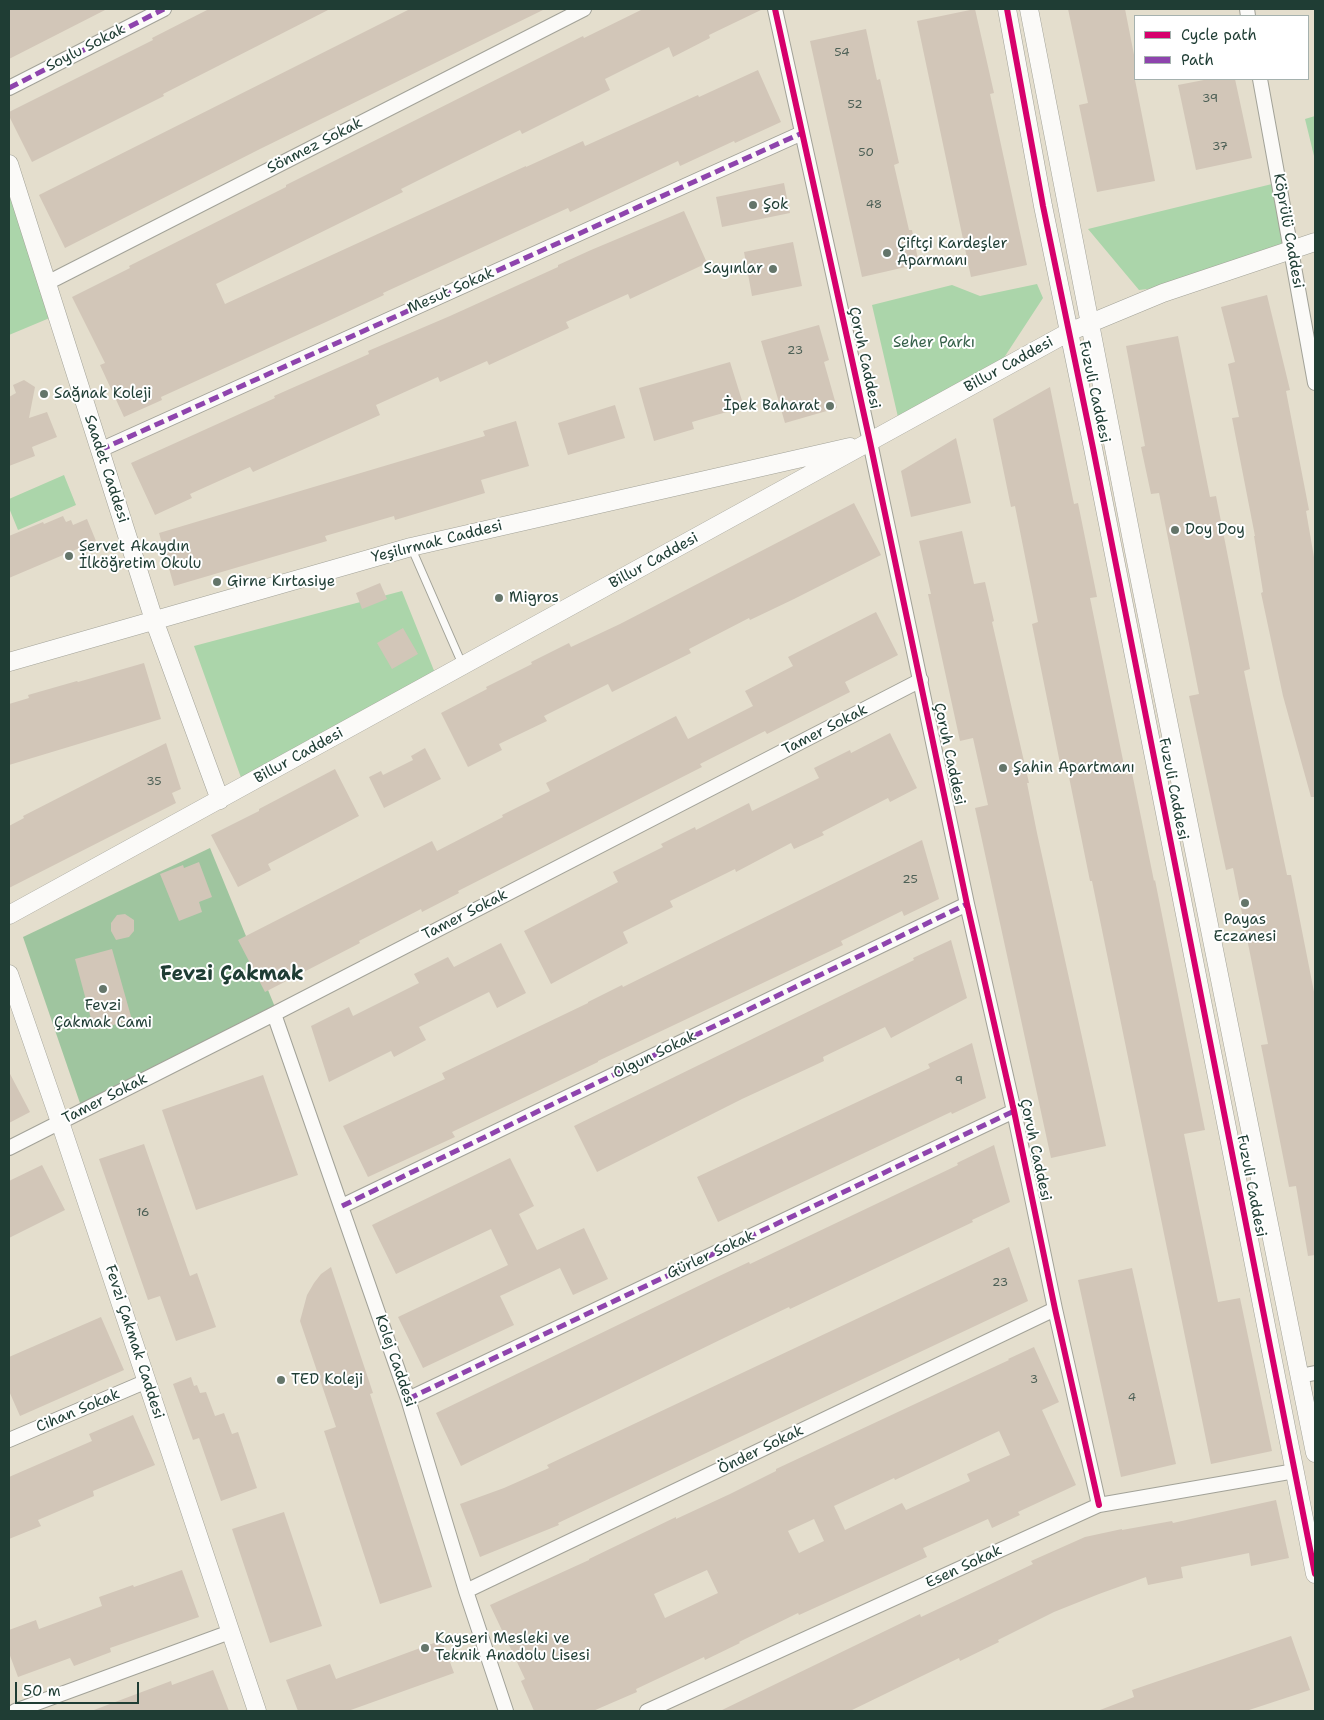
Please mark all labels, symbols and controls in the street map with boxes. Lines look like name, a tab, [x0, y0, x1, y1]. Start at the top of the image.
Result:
legend	[1134, 15, 1309, 80]
street label: Soylu Sokak	[43, 20, 129, 76]
text: Cycle path	[1181, 25, 1257, 45]
house number: 54	[834, 46, 850, 60]
text: Path	[1181, 50, 1214, 70]
house number: 39	[1202, 92, 1218, 106]
house number: 52	[847, 98, 863, 112]
street label: Sönmez Sokak	[264, 114, 366, 178]
house number: 37	[1212, 140, 1228, 154]
house number: 50	[858, 146, 874, 160]
street label: Köprülü Caddesi	[1269, 172, 1307, 290]
place label: Şok	[763, 196, 789, 214]
house number: 48	[866, 198, 882, 212]
marker: Şok	[747, 199, 759, 211]
place label: Çiftçi Kardeşler Aparmanı	[897, 235, 1008, 270]
marker: Çiftçi Kardeşler Aparmanı	[881, 247, 893, 259]
place label: Sayınlar	[704, 260, 763, 278]
marker: Sayınlar	[767, 263, 779, 275]
street label: Mesut Sokak	[405, 264, 497, 318]
street label: Çoruh Caddesi	[844, 305, 884, 411]
street label: Billur Caddesi	[961, 333, 1057, 397]
park label: Seher Parkı	[893, 334, 975, 352]
street label: Fuzuli Caddesi	[1074, 339, 1114, 445]
house number: 23	[787, 344, 803, 358]
place label: Sağnak Koleji	[54, 385, 152, 403]
marker: Sağnak Koleji	[38, 388, 50, 400]
place label: İpek Baharat	[724, 397, 820, 415]
marker: İpek Baharat	[824, 400, 836, 412]
street label: Saadet Caddesi	[80, 413, 132, 525]
street label: Yeşilırmak Caddesi	[370, 517, 504, 567]
place label: Doy Doy	[1185, 521, 1245, 539]
marker: Doy Doy	[1169, 524, 1181, 536]
street label: Billur Caddesi	[606, 529, 702, 593]
place label: Servet Akaydın İlköğretim Okulu	[79, 538, 201, 573]
marker: Servet Akaydın İlköğretim Okulu	[63, 550, 75, 562]
place label: Girne Kırtasiye	[227, 573, 335, 591]
marker: Girne Kırtasiye	[211, 576, 223, 588]
place label: Migros	[509, 589, 559, 607]
marker: Migros	[493, 592, 505, 604]
street label: Tamer Sokak	[779, 701, 871, 759]
street label: Çoruh Caddesi	[929, 701, 969, 807]
street label: Billur Caddesi	[251, 724, 347, 788]
street label: Fuzuli Caddesi	[1154, 736, 1192, 842]
place label: Şahin Apartmanı	[1013, 759, 1135, 777]
marker: Şahin Apartmanı	[997, 762, 1009, 774]
house number: 35	[146, 775, 162, 789]
house number: 25	[902, 873, 918, 887]
street label: Tamer Sokak	[419, 886, 511, 944]
marker: Payas Eczanesi	[1239, 897, 1251, 909]
place label: Payas Eczanesi	[1213, 911, 1277, 946]
district label: Fevzi Çakmak	[160, 963, 304, 987]
marker: Fevzi Çakmak Cami	[97, 983, 109, 995]
place label: Fevzi Çakmak Cami	[54, 997, 152, 1032]
street label: Olgun Sokak	[610, 1027, 700, 1083]
street label: Tamer Sokak	[59, 1070, 151, 1128]
house number: 9	[955, 1074, 963, 1088]
street label: Çoruh Caddesi	[1015, 1097, 1055, 1203]
street label: Fuzuli Caddesi	[1232, 1133, 1270, 1239]
house number: 16	[136, 1206, 150, 1220]
street label: Gürler Sokak	[664, 1227, 758, 1283]
street label: Fevzi Çakmak Caddesi	[101, 1263, 167, 1421]
house number: 23	[992, 1276, 1008, 1290]
street label: Kolej Caddesi	[371, 1312, 419, 1410]
place label: TED Koleji	[291, 1371, 363, 1389]
house number: 3	[1030, 1373, 1038, 1387]
marker: TED Koleji	[275, 1374, 287, 1386]
street label: Cihan Sokak	[33, 1385, 123, 1437]
house number: 4	[1128, 1391, 1136, 1405]
street label: Önder Sokak	[715, 1422, 807, 1478]
street label: Esen Sokak	[923, 1541, 1005, 1593]
place label: Kayseri Mesleki ve Teknik Anadolu Lisesi	[435, 1630, 590, 1665]
marker: Kayseri Mesleki ve Teknik Anadolu Lisesi	[419, 1642, 431, 1654]
scale bar	[18, 1672, 141, 1704]
text: 50 m	[23, 1681, 61, 1701]

